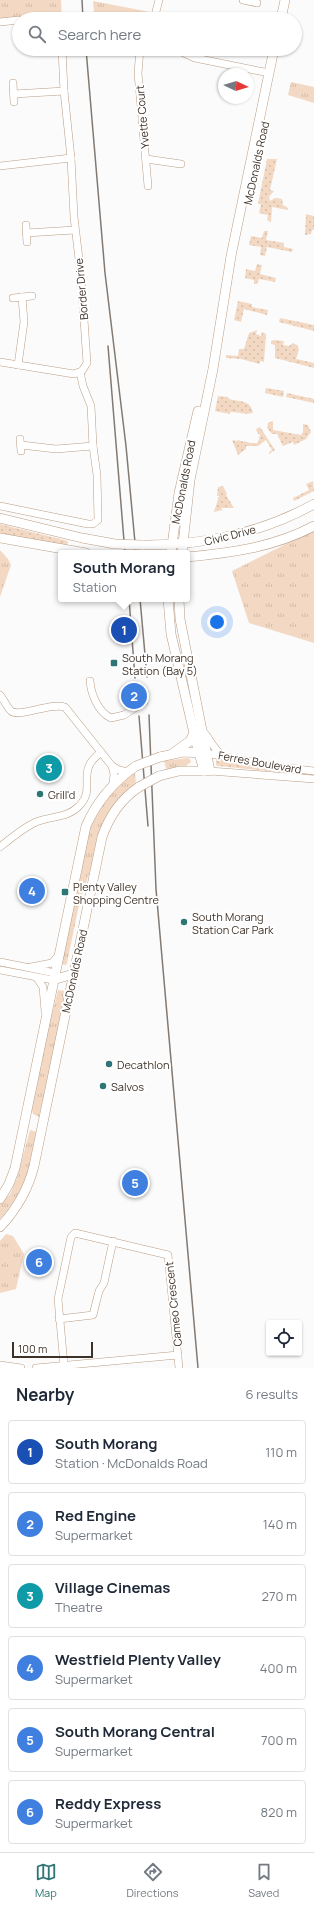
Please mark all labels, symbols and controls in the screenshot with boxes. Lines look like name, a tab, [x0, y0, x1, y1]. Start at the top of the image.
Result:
search box	[12, 12, 302, 56]
icon: search	[26, 23, 48, 45]
text: Search here	[58, 24, 141, 45]
north arrow	[218, 68, 254, 104]
street label: Yvette Court	[132, 85, 152, 149]
street label: McDonalds Road	[240, 120, 272, 206]
street label: Border Drive	[71, 257, 91, 321]
street label: McDonalds Road	[168, 439, 198, 525]
street label: Civic Drive	[203, 521, 258, 549]
popup	[58, 550, 190, 602]
text: South Morang	[73, 557, 175, 578]
text: Station	[73, 578, 117, 596]
your location	[207, 612, 227, 632]
pin: 1	[111, 615, 137, 645]
place label: South Morang Station (Bay 5)	[122, 650, 198, 678]
marker: South Morang Station (Bay 5)	[109, 658, 119, 668]
pin: 2	[121, 681, 147, 711]
street label: Ferres Boulevard	[217, 747, 303, 777]
pin: 3	[36, 753, 62, 783]
place label: Grill'd	[48, 787, 75, 802]
marker: Grill'd	[35, 789, 45, 799]
pin: 4	[19, 876, 45, 906]
place label: Plenty Valley Shopping Centre	[73, 879, 160, 907]
marker: Plenty Valley Shopping Centre	[60, 887, 70, 897]
place label: South Morang Station Car Park	[192, 909, 274, 937]
marker: South Morang Station Car Park	[179, 917, 189, 927]
street label: McDonalds Road	[58, 928, 90, 1014]
place label: Decathlon	[117, 1057, 170, 1072]
marker: Decathlon	[104, 1059, 114, 1069]
place label: Salvos	[111, 1079, 144, 1094]
marker: Salvos	[98, 1081, 108, 1091]
pin: 5	[122, 1168, 148, 1198]
pin: 6	[26, 1247, 52, 1277]
street label: Cameo Crescent	[161, 1261, 185, 1347]
map controls	[266, 1320, 302, 1356]
button: locate	[266, 1320, 302, 1356]
scale bar	[12, 1340, 93, 1359]
text: 100 m	[18, 1341, 47, 1356]
text: Nearby	[16, 1383, 74, 1406]
text: 6 results	[246, 1385, 298, 1403]
text: South Morang	[55, 1433, 158, 1454]
text: 1	[27, 1443, 33, 1461]
text: 110 m	[265, 1443, 297, 1461]
text: Station · McDonalds Road	[55, 1454, 208, 1472]
text: Red Engine	[55, 1505, 136, 1526]
text: 2	[26, 1515, 34, 1533]
text: 140 m	[263, 1515, 297, 1533]
text: Supermarket	[55, 1526, 133, 1544]
text: Village Cinemas	[55, 1577, 170, 1598]
text: 3	[26, 1587, 34, 1605]
text: 270 m	[262, 1587, 297, 1605]
text: Theatre	[55, 1598, 103, 1616]
text: Westfield Plenty Valley	[55, 1649, 221, 1670]
text: 4	[26, 1659, 34, 1677]
text: 400 m	[260, 1659, 297, 1677]
text: Supermarket	[55, 1670, 133, 1688]
text: South Morang Central	[55, 1721, 215, 1742]
text: 5	[26, 1731, 34, 1749]
text: 700 m	[261, 1731, 297, 1749]
text: Supermarket	[55, 1742, 133, 1760]
text: Reddy Express	[55, 1793, 161, 1814]
text: 6	[26, 1803, 34, 1821]
text: 820 m	[260, 1803, 297, 1821]
text: Supermarket	[55, 1814, 133, 1832]
tab: Map	[35, 1861, 57, 1900]
tab: Directions	[126, 1861, 179, 1900]
tab: Saved	[248, 1861, 279, 1900]

